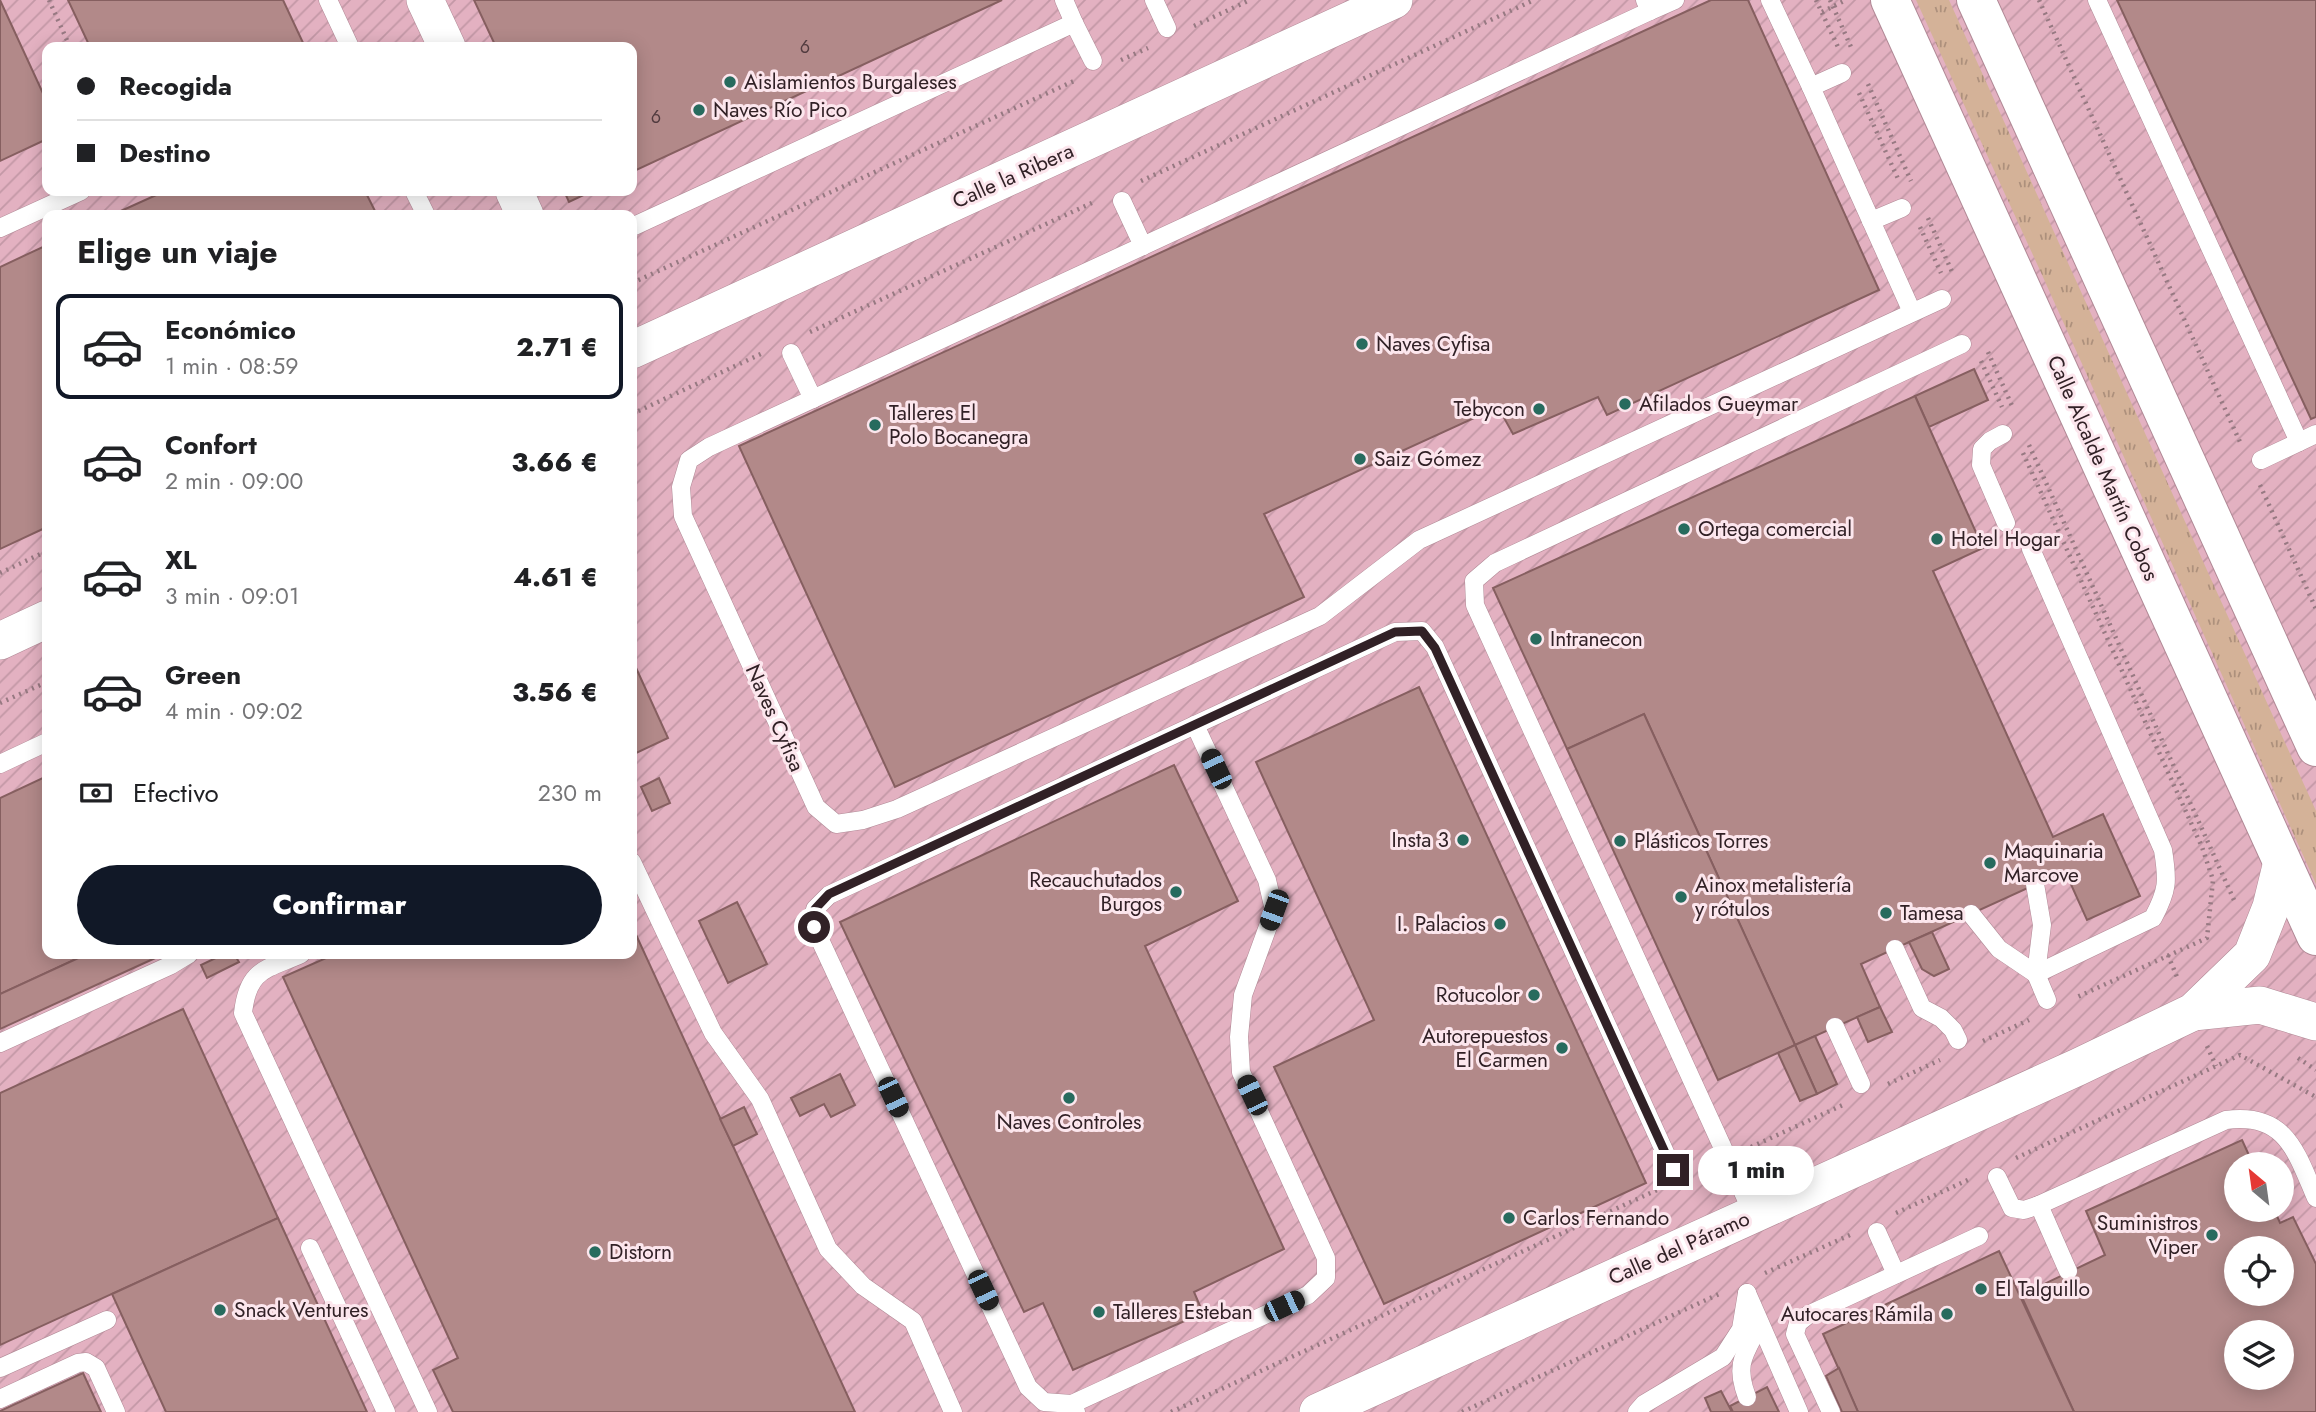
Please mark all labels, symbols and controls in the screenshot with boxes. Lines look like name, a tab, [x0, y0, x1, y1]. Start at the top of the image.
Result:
house number: 6	[800, 34, 810, 60]
text: Recogida	[119, 67, 232, 105]
place label: Aislamientos Burgaleses	[744, 67, 957, 97]
marker: Aislamientos Burgaleses	[722, 74, 738, 90]
place label: Naves Río Pico	[713, 95, 847, 125]
marker: Naves Río Pico	[691, 102, 707, 118]
house number: 6	[651, 104, 661, 130]
text: Destino	[119, 134, 211, 172]
street label: Calle la Ribera	[948, 136, 1078, 216]
text: Elige un viaje	[77, 229, 278, 275]
text: Económico	[165, 311, 296, 349]
icon: car	[81, 315, 144, 378]
text: 2.71 €	[516, 328, 598, 366]
place label: Naves Cyfisa	[1376, 329, 1490, 359]
marker: Naves Cyfisa	[1354, 336, 1370, 352]
text: 1 min · 08:59	[165, 349, 298, 383]
street label: Calle Alcalde Martín Cobos	[2040, 350, 2166, 586]
place label: Afilados Gueymar	[1639, 389, 1799, 419]
place label: Tebycon	[1453, 394, 1525, 424]
marker: Afilados Gueymar	[1617, 396, 1633, 412]
place label: Talleres El Polo Bocanegra	[889, 398, 1028, 452]
marker: Tebycon	[1531, 401, 1547, 417]
marker: Talleres El Polo Bocanegra	[867, 417, 883, 433]
text: Confort	[165, 426, 257, 464]
icon: car	[81, 430, 144, 493]
text: 3.66 €	[511, 443, 598, 481]
place label: Saiz Gómez	[1374, 444, 1482, 474]
marker: Saiz Gómez	[1352, 451, 1368, 467]
text: 2 min · 09:00	[165, 464, 303, 498]
place label: Ortega comercial	[1698, 514, 1852, 544]
marker: Ortega comercial	[1676, 521, 1692, 537]
place label: Hotel Hogar	[1951, 524, 2061, 554]
marker: Hotel Hogar	[1929, 531, 1945, 547]
text: XL	[165, 541, 197, 579]
icon: car	[81, 545, 144, 608]
text: 4.61 €	[513, 558, 598, 596]
text: 3 min · 09:01	[165, 579, 299, 613]
place label: Intranecon	[1550, 624, 1643, 654]
marker: Intranecon	[1528, 631, 1544, 647]
text: Green	[165, 656, 241, 694]
icon: car	[81, 660, 144, 723]
street label: Naves Cyfisa	[738, 660, 812, 776]
text: 3.56 €	[512, 673, 598, 711]
text: 4 min · 09:02	[165, 694, 303, 728]
car	[1198, 746, 1235, 792]
icon: cash	[77, 774, 115, 812]
text: Efectivo	[133, 774, 219, 812]
text: 230 m	[538, 776, 602, 810]
place label: Insta 3	[1391, 825, 1449, 855]
place label: Plásticos Torres	[1634, 826, 1768, 856]
marker: Insta 3	[1455, 832, 1471, 848]
marker: Plásticos Torres	[1612, 833, 1628, 849]
place label: Maquinaria Marcove	[2004, 836, 2103, 890]
marker: Maquinaria Marcove	[1982, 855, 1998, 871]
button: Confirmar	[77, 865, 602, 945]
place label: Recauchutados Burgos	[1029, 865, 1162, 919]
place label: Ainox metalistería y rótulos	[1695, 870, 1851, 924]
marker: Recauchutados Burgos	[1168, 884, 1184, 900]
car	[1257, 887, 1292, 933]
marker: Ainox metalistería y rótulos	[1673, 889, 1689, 905]
place label: Tamesa	[1900, 898, 1964, 928]
marker: Tamesa	[1878, 905, 1894, 921]
place label: I. Palacios	[1397, 909, 1486, 939]
route start	[798, 911, 830, 943]
marker: I. Palacios	[1492, 916, 1508, 932]
place label: Rotucolor	[1436, 980, 1521, 1010]
marker: Rotucolor	[1526, 987, 1542, 1003]
place label: Autorepuestos El Carmen	[1422, 1021, 1548, 1075]
marker: Autorepuestos El Carmen	[1554, 1040, 1570, 1056]
car	[1234, 1072, 1271, 1118]
car	[875, 1074, 912, 1120]
marker: Naves Controles	[1061, 1090, 1077, 1106]
place label: Naves Controles	[996, 1107, 1142, 1137]
callout: 1 min	[1698, 1146, 1813, 1194]
north arrow	[2224, 1152, 2294, 1222]
map controls	[2224, 1152, 2294, 1390]
text: 1 min	[1727, 1153, 1785, 1187]
route end	[1657, 1154, 1689, 1186]
place label: Carlos Fernando	[1523, 1203, 1669, 1233]
street label: Calle del Páramo	[1603, 1203, 1755, 1293]
place label: Suministros Viper	[2097, 1208, 2199, 1262]
marker: Carlos Fernando	[1501, 1210, 1517, 1226]
marker: Suministros Viper	[2204, 1227, 2220, 1243]
button: locate	[2224, 1236, 2294, 1306]
place label: Distorn	[609, 1237, 672, 1267]
marker: Distorn	[587, 1244, 603, 1260]
car	[965, 1267, 1002, 1313]
place label: El Talguillo	[1995, 1274, 2090, 1304]
marker: El Talguillo	[1973, 1281, 1989, 1297]
car	[1261, 1288, 1308, 1324]
place label: Snack Ventures	[234, 1295, 368, 1325]
place label: Talleres Esteban	[1113, 1297, 1253, 1327]
place label: Autocares Rámila	[1781, 1299, 1933, 1329]
marker: Snack Ventures	[212, 1302, 228, 1318]
marker: Talleres Esteban	[1091, 1304, 1107, 1320]
marker: Autocares Rámila	[1939, 1306, 1955, 1322]
button: layers	[2224, 1320, 2294, 1390]

